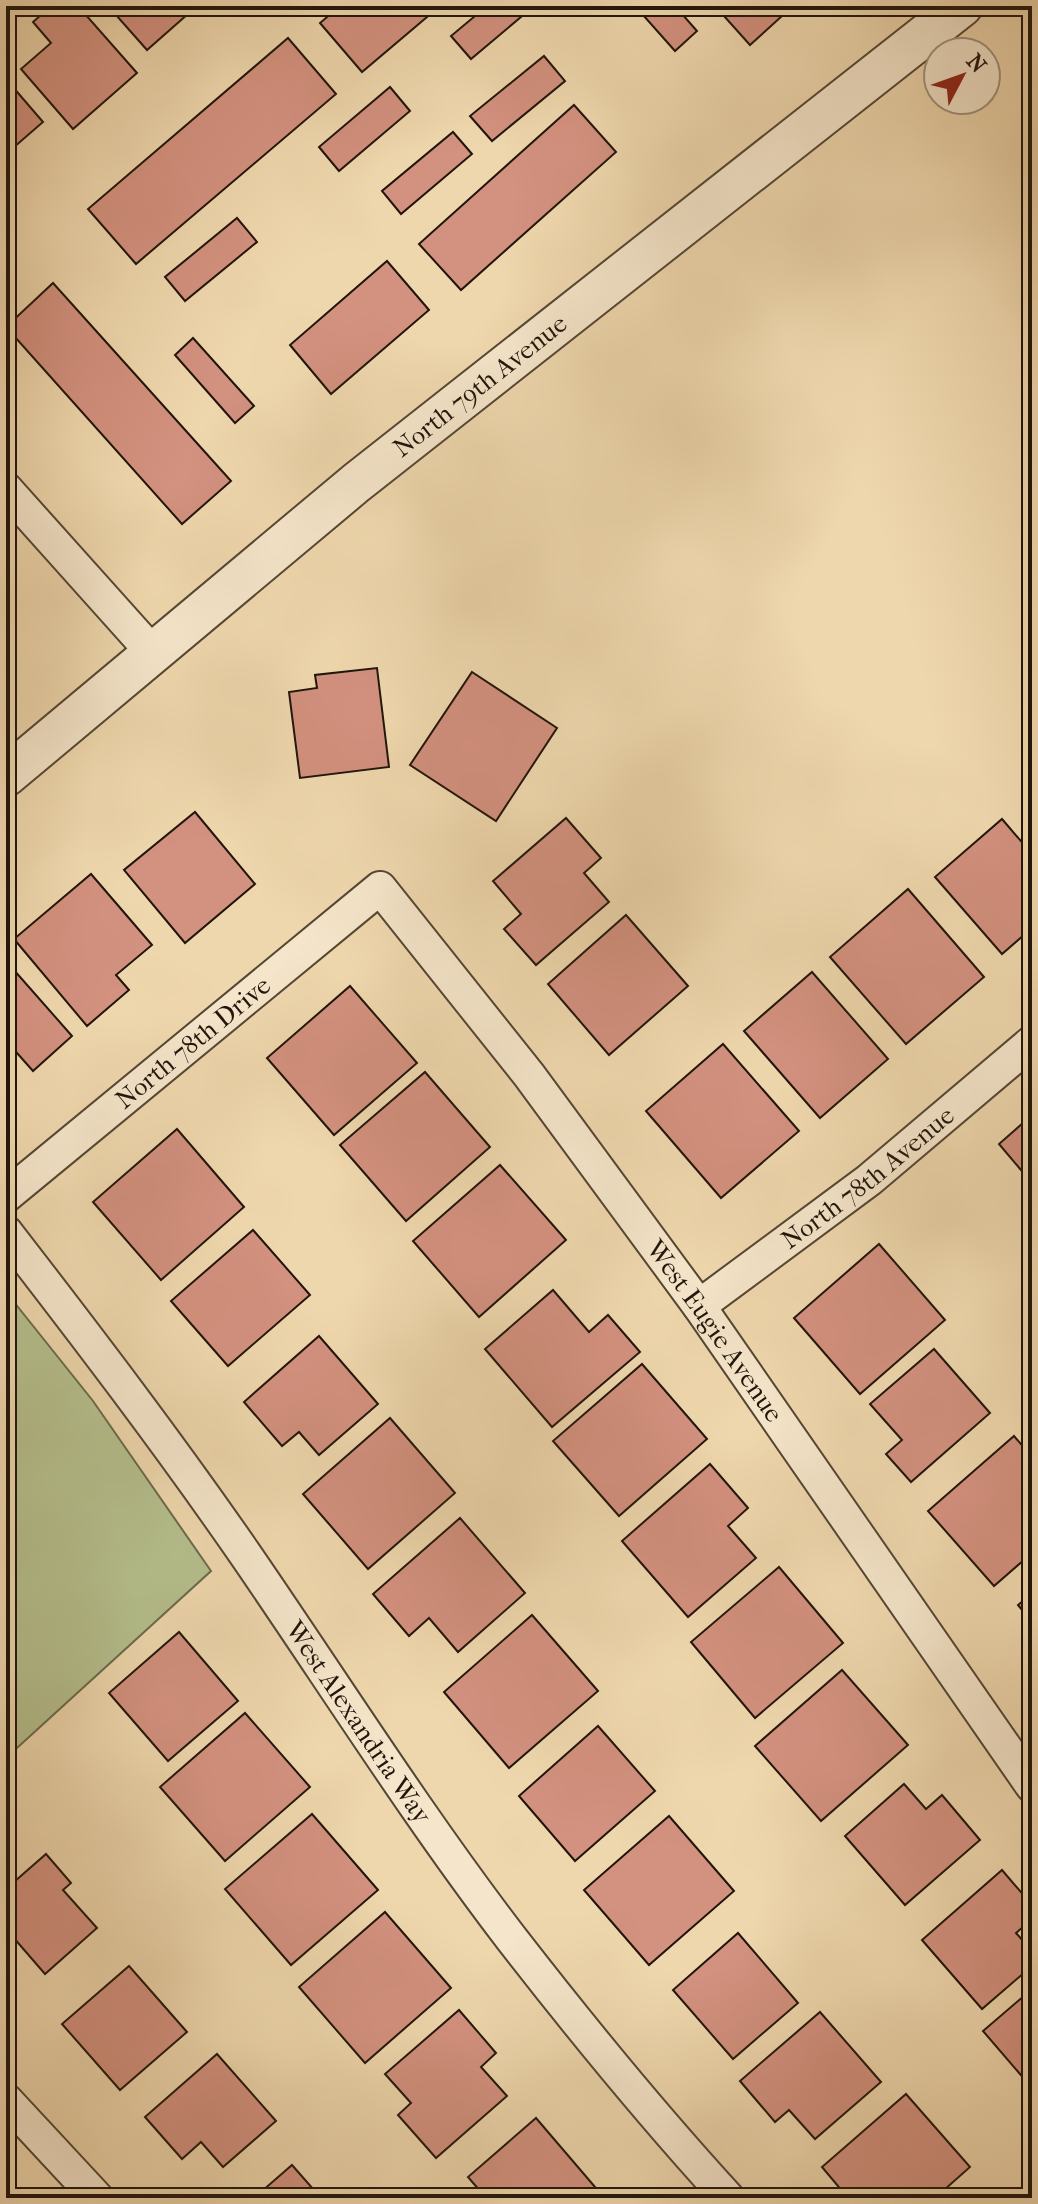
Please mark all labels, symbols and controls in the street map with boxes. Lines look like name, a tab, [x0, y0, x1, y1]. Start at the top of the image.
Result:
north arrow	[922, 36, 1002, 116]
text: N	[961, 49, 992, 79]
street label: North 79th Avenue	[387, 308, 573, 463]
street label: North 78th Drive	[109, 969, 277, 1115]
street label: North 78th Avenue	[775, 1099, 960, 1255]
street label: West Eugie Avenue	[640, 1233, 790, 1428]
street label: West Alexandria Way	[279, 1614, 439, 1830]

